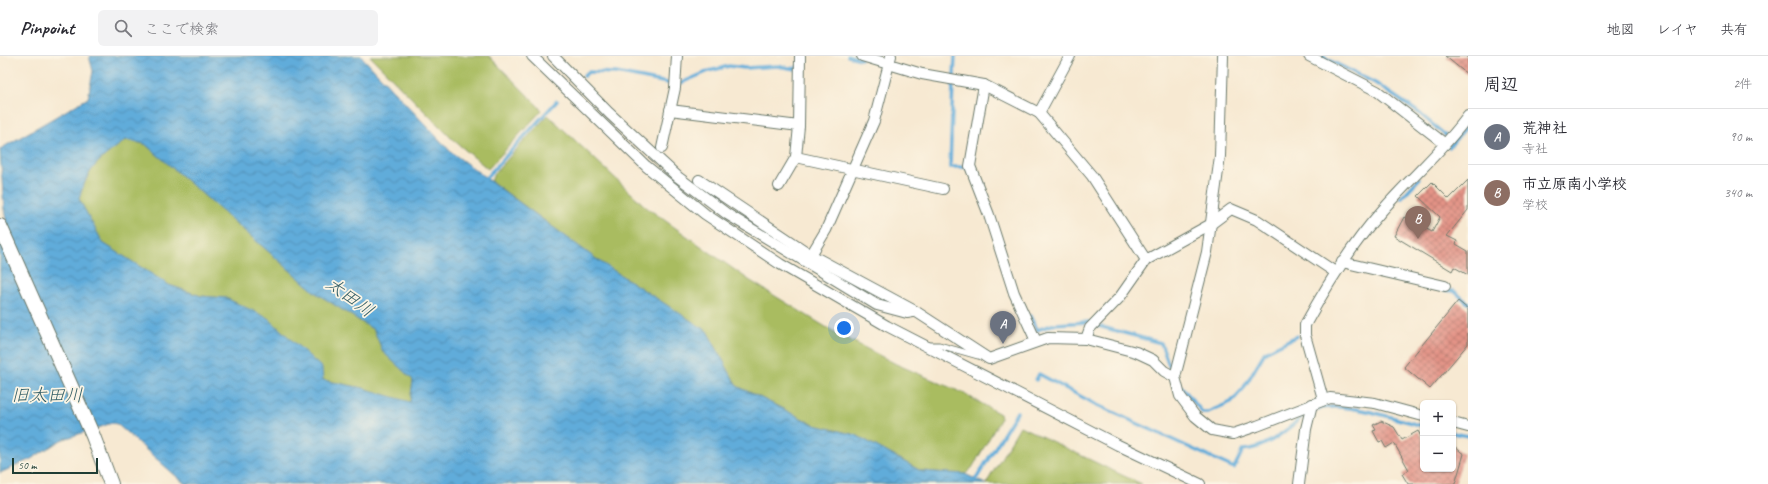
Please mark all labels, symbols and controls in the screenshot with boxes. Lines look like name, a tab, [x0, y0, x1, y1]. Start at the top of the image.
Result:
search box	[98, 10, 378, 46]
text: Pinpoint	[20, 16, 74, 40]
icon: search	[112, 17, 134, 39]
text: ここで検索	[144, 20, 219, 39]
text: 地図	[1607, 21, 1635, 38]
text: レイヤ	[1657, 21, 1698, 38]
text: 共有	[1720, 21, 1748, 38]
text: 周辺	[1484, 74, 1518, 95]
text: 2件	[1733, 76, 1752, 92]
text: 荒神社	[1522, 119, 1567, 138]
text: A	[1494, 129, 1500, 145]
text: 90 m	[1730, 129, 1752, 145]
text: 寺社	[1522, 141, 1548, 157]
text: 市立原南小学校	[1522, 175, 1627, 194]
text: B	[1494, 185, 1500, 201]
text: 340 m	[1724, 185, 1752, 201]
text: 学校	[1522, 197, 1548, 213]
pin: B	[1405, 206, 1431, 239]
water label: 太田川	[322, 272, 378, 322]
pin: A	[990, 311, 1016, 344]
your location	[834, 318, 854, 338]
water label: 旧太田川	[11, 384, 83, 406]
map controls	[1420, 400, 1456, 472]
button: +	[1420, 400, 1456, 436]
button: −	[1420, 436, 1456, 472]
scale bar	[12, 456, 98, 475]
text: 50 m	[18, 458, 37, 472]

